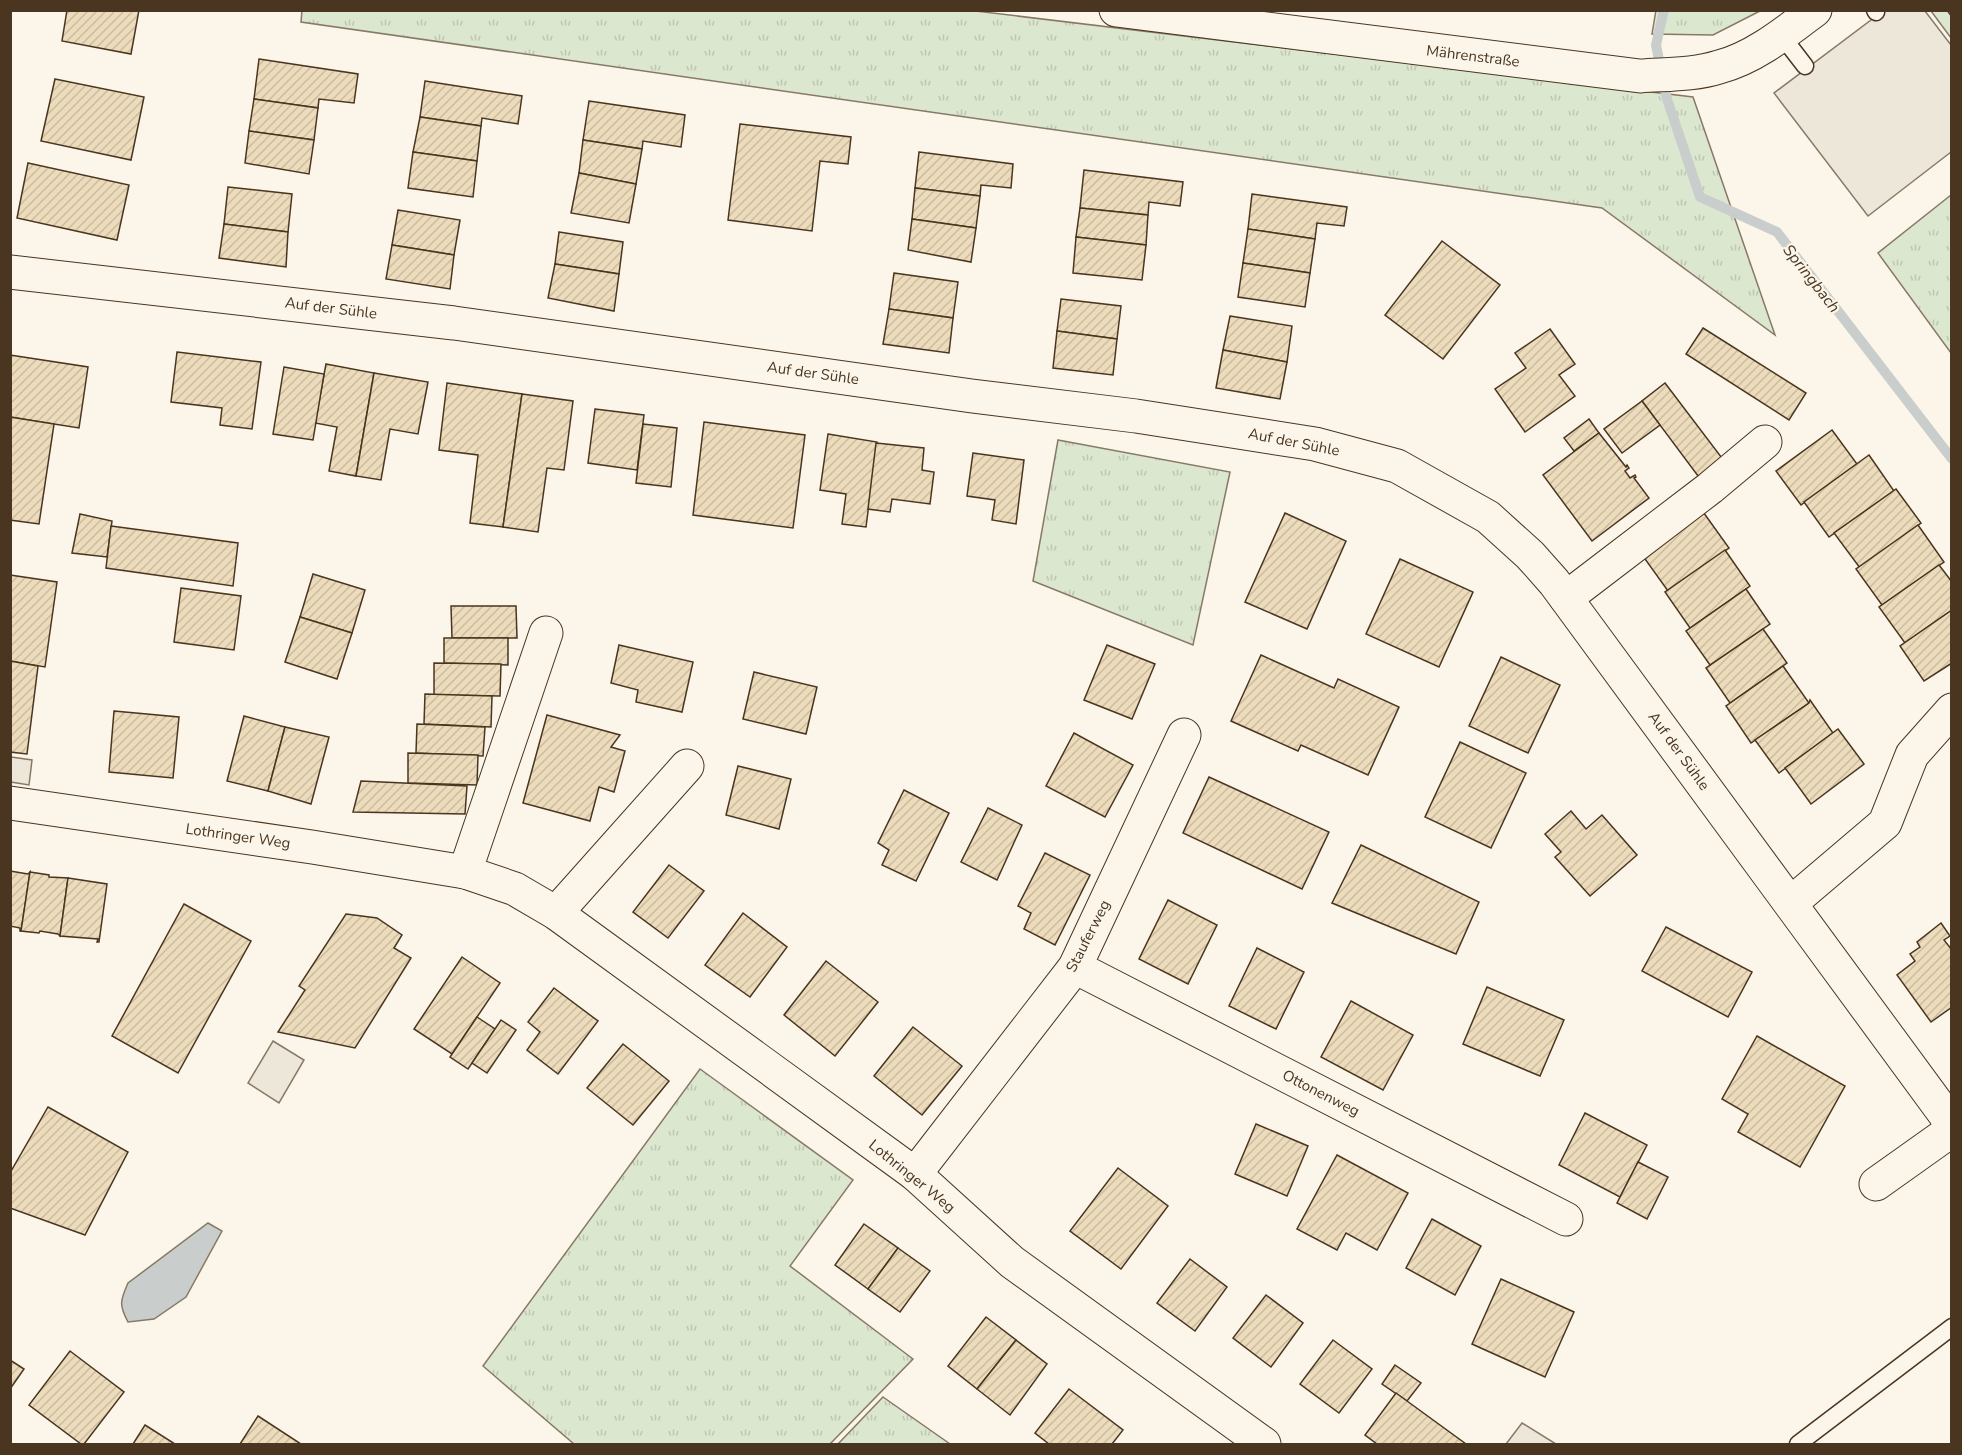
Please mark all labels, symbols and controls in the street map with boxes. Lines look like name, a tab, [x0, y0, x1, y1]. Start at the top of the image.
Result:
street label: Mährenstraße	[1425, 40, 1521, 72]
water label: Springbach	[1777, 240, 1845, 317]
street label: Auf der Sühle	[284, 292, 378, 324]
street label: Auf der Sühle	[766, 357, 860, 389]
street label: Auf der Sühle	[1247, 423, 1341, 461]
street label: Auf der Sühle	[1644, 708, 1714, 794]
street label: Lothringer Weg	[184, 819, 292, 853]
street label: Stauferweg	[1061, 896, 1115, 976]
street label: Ottonenweg	[1279, 1065, 1363, 1121]
street label: Lothringer Weg	[865, 1135, 959, 1217]

